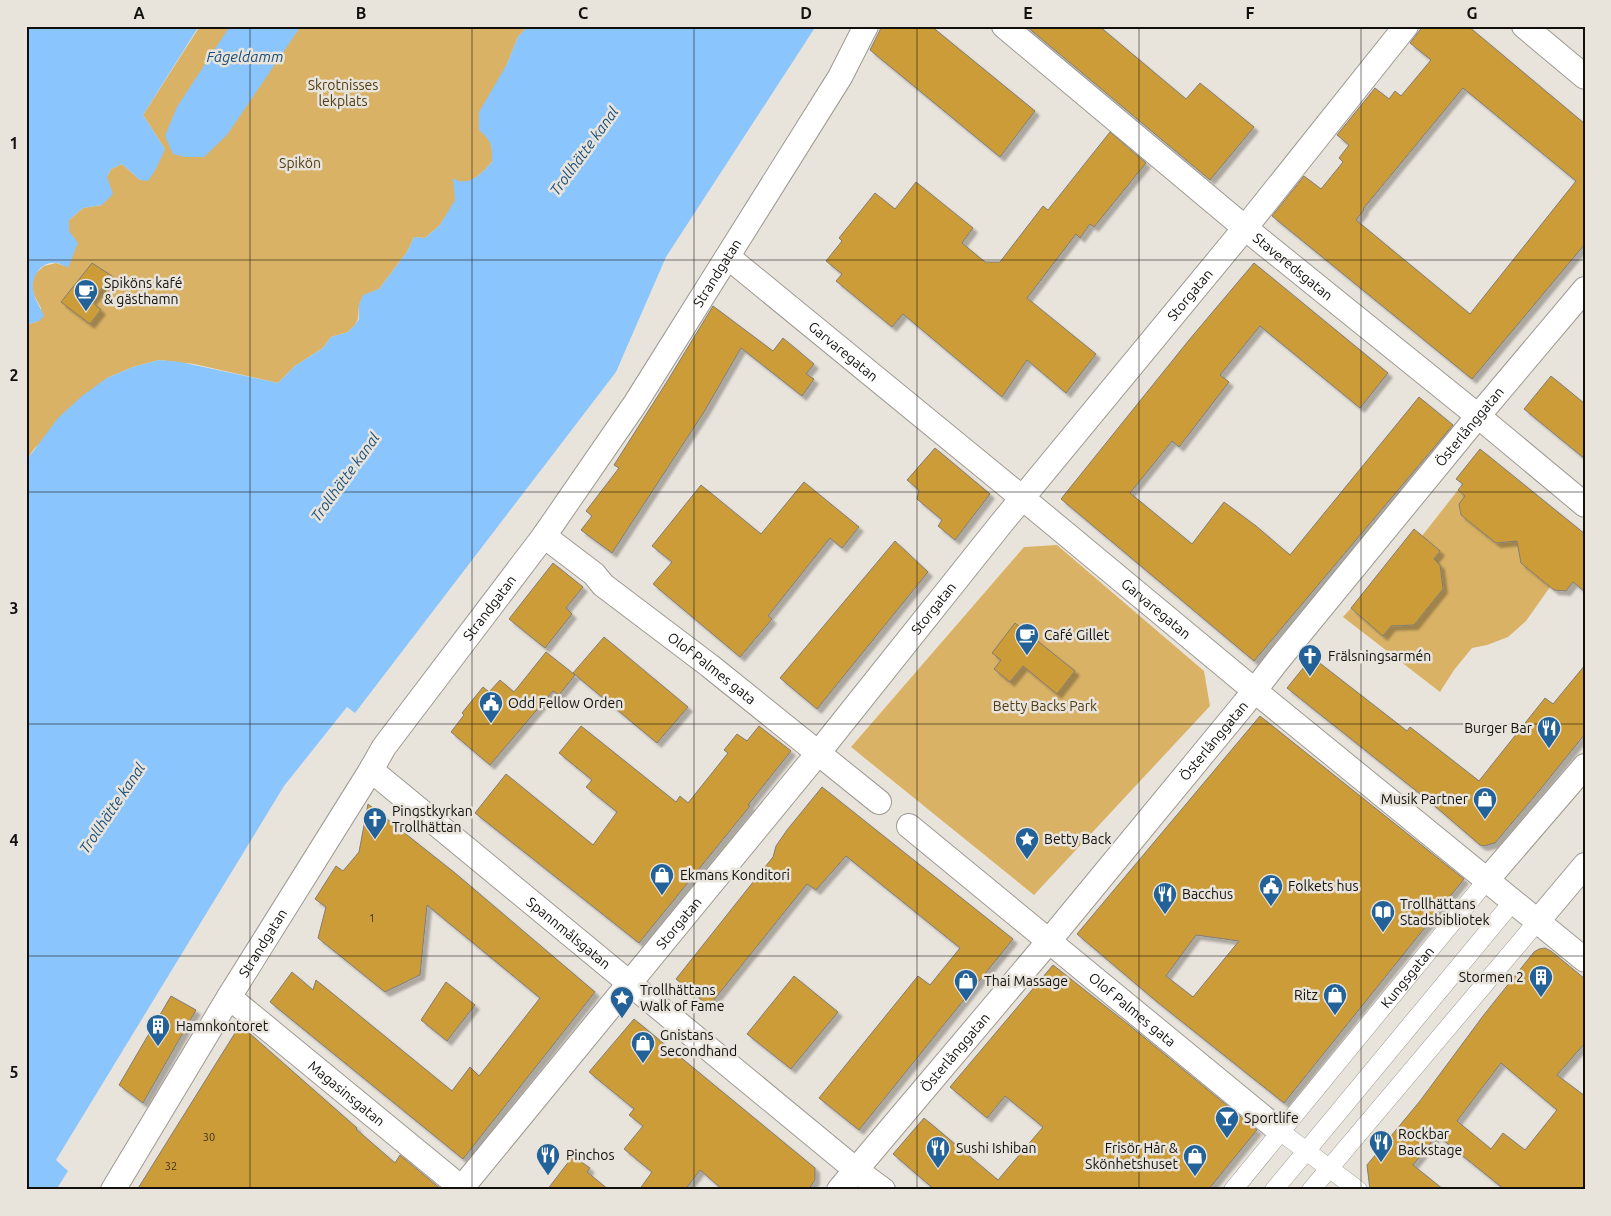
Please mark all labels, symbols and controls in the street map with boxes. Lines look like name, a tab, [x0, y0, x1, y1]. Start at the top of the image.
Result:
text: A	[133, 4, 145, 22]
text: B	[356, 4, 366, 22]
text: C	[578, 4, 588, 22]
text: D	[800, 4, 812, 22]
text: E	[1023, 4, 1033, 22]
text: F	[1246, 4, 1255, 22]
text: G	[1466, 4, 1478, 22]
water label: Fågeldamm	[207, 48, 283, 65]
park label: Skrotnisses lekplats	[308, 77, 378, 109]
water label: Trollhätte kanal	[546, 103, 622, 199]
text: 1	[9, 134, 19, 152]
park label: Spikön	[279, 155, 321, 171]
street label: Staveredsgatan	[1250, 230, 1336, 304]
street label: Strandgatan	[690, 236, 744, 310]
street label: Storgatan	[1164, 266, 1216, 324]
place label: Spiköns kafé & gästhamn	[104, 275, 182, 307]
cafe icon: Spiköns kafé & gästhamn	[73, 278, 99, 312]
street label: Garvaregatan	[805, 318, 881, 385]
text: 2	[9, 366, 19, 384]
street label: Österlånggatan	[1431, 384, 1507, 470]
water label: Trollhätte kanal	[307, 429, 383, 525]
street label: Strandgatan	[460, 572, 519, 644]
street label: Garvaregatan	[1118, 575, 1194, 642]
street label: Storgatan	[908, 579, 959, 638]
text: 3	[9, 599, 19, 617]
cafe icon: Café Gillet	[1014, 622, 1040, 656]
place label: Café Gillet	[1044, 627, 1110, 643]
street label: Olof Palmes gata	[665, 629, 759, 708]
church icon: Frälsningsarmén	[1297, 643, 1323, 677]
place label: Frälsningsarmén	[1328, 648, 1431, 664]
public building icon: Odd Fellow Orden	[478, 690, 504, 724]
place label: Odd Fellow Orden	[508, 695, 623, 711]
park label: Betty Backs Park	[993, 698, 1097, 714]
street label: Österlånggatan	[1175, 698, 1251, 784]
restaurant icon: Burger Bar	[1536, 715, 1562, 749]
place label: Burger Bar	[1464, 720, 1533, 736]
water label: Trollhätte kanal	[76, 759, 149, 856]
shop icon: Musik Partner	[1472, 786, 1498, 820]
place label: Musik Partner	[1381, 791, 1469, 807]
place label: Pingstkyrkan Trollhättan	[392, 803, 473, 835]
church icon: Pingstkyrkan Trollhättan	[362, 806, 388, 840]
place icon: Betty Back	[1014, 826, 1040, 860]
text: 4	[9, 831, 19, 849]
place label: Betty Back	[1044, 831, 1111, 847]
shop icon: Ekmans Konditori	[649, 862, 675, 896]
place label: Ekmans Konditori	[680, 867, 790, 883]
public building icon: Folkets hus	[1258, 873, 1284, 907]
place label: Folkets hus	[1288, 878, 1359, 894]
restaurant icon: Bacchus	[1152, 881, 1178, 915]
place label: Bacchus	[1182, 886, 1233, 902]
street label: Spannmålsgatan	[523, 894, 614, 972]
street label: Storgatan	[653, 894, 705, 952]
place label: Trollhättans Stadsbibliotek	[1400, 896, 1490, 928]
library icon: Trollhättans Stadsbibliotek	[1370, 899, 1396, 933]
street label: Strandgatan	[236, 906, 290, 980]
house number: 1	[369, 912, 375, 924]
street label: Kungsgatan	[1377, 943, 1437, 1011]
building icon: Stormen 2	[1528, 964, 1554, 998]
shop icon: Thai Massage	[953, 968, 979, 1002]
street label: Olof Palmes gata	[1086, 969, 1179, 1050]
place label: Stormen 2	[1459, 969, 1524, 985]
place label: Thai Massage	[984, 973, 1068, 989]
place label: Trollhättans Walk of Fame	[640, 982, 724, 1014]
shop icon: Ritz	[1322, 982, 1348, 1016]
place icon: Trollhättans Walk of Fame	[609, 985, 635, 1019]
place label: Ritz	[1294, 987, 1318, 1003]
street label: Österlånggatan	[916, 1010, 993, 1095]
building icon: Hamnkontoret	[145, 1013, 171, 1047]
place label: Hamnkontoret	[176, 1018, 269, 1034]
place label: Gnistans Secondhand	[660, 1027, 737, 1059]
shop icon: Gnistans Secondhand	[630, 1030, 656, 1064]
street label: Magasinsgatan	[305, 1057, 388, 1130]
text: 5	[9, 1063, 19, 1081]
bar icon: Sportlife	[1214, 1105, 1240, 1139]
place label: Sportlife	[1244, 1110, 1299, 1126]
place label: Rockbar Backstage	[1398, 1126, 1462, 1158]
restaurant icon: Rockbar Backstage	[1368, 1129, 1394, 1163]
house number: 30	[203, 1131, 215, 1143]
restaurant icon: Sushi Ishiban	[925, 1135, 951, 1169]
place label: Sushi Ishiban	[956, 1140, 1036, 1156]
place label: Frisör Hår & Skönhetshuset	[1085, 1140, 1179, 1172]
restaurant icon: Pinchos	[535, 1142, 561, 1176]
shop icon: Frisör Hår & Skönhetshuset	[1182, 1143, 1208, 1177]
place label: Pinchos	[566, 1147, 615, 1163]
house number: 32	[165, 1160, 177, 1172]

